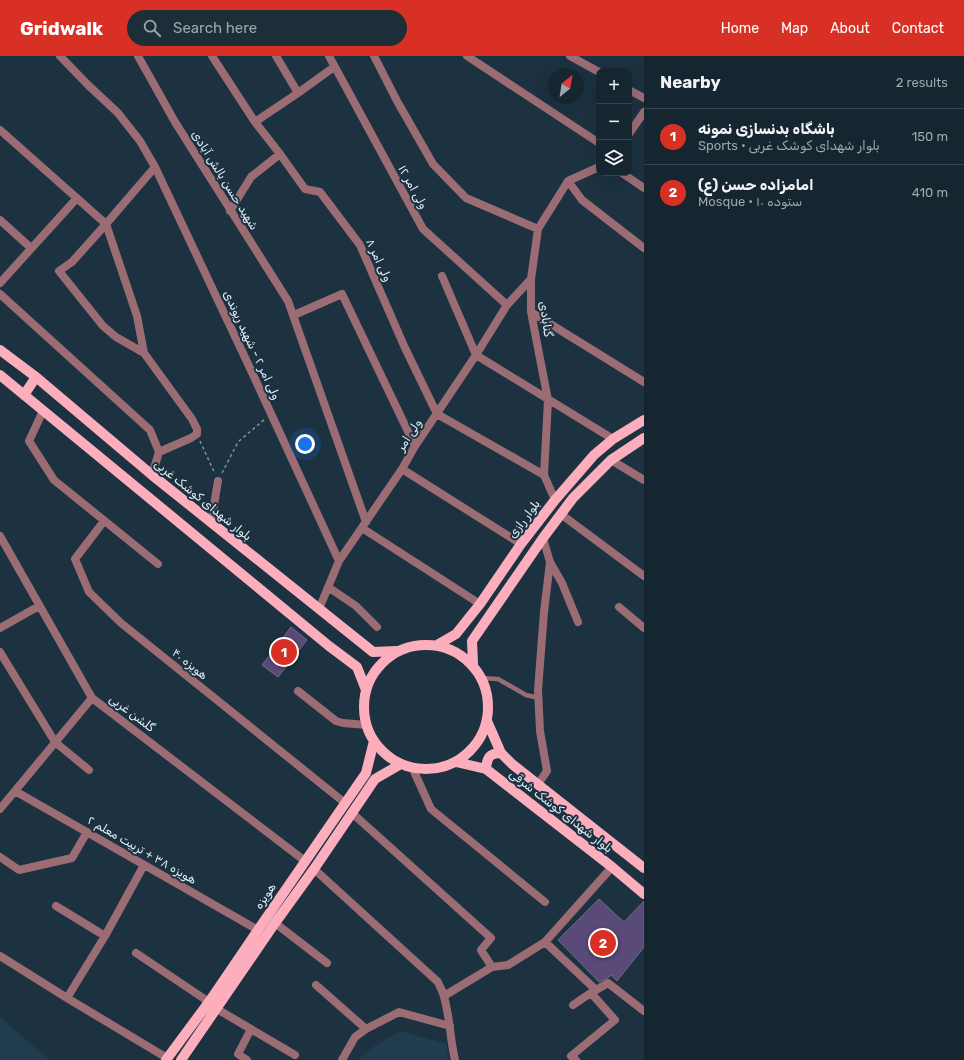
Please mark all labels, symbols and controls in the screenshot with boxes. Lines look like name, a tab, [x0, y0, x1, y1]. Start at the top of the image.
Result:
search box	[127, 10, 407, 46]
text: Gridwalk	[20, 17, 103, 40]
icon: search	[141, 17, 163, 39]
text: Search here	[173, 19, 257, 37]
text: Home	[721, 20, 759, 37]
text: Map	[781, 20, 808, 37]
text: About	[830, 20, 870, 37]
text: Contact	[892, 20, 944, 37]
north arrow	[548, 68, 584, 104]
map controls	[596, 68, 632, 176]
button: +	[596, 68, 632, 104]
text: Nearby	[660, 72, 721, 92]
text: 2 results	[896, 75, 948, 90]
button: −	[596, 104, 632, 140]
text: باشگاه بدنسازی نمونه	[698, 120, 835, 138]
street label: شهید حسن بالش آبادی	[189, 128, 261, 232]
text: 1	[670, 129, 676, 144]
text: 150 m	[912, 129, 948, 144]
text: Sports · بلوار شهدای کوشک غربی	[698, 138, 880, 153]
button: layers	[596, 140, 632, 176]
street label: ولی امر ۱۲	[394, 163, 431, 212]
text: امامزاده حسن (ع)	[698, 176, 814, 194]
text: 2	[669, 185, 677, 200]
text: 410 m	[912, 185, 948, 200]
text: Mosque · ستوده ۱۰	[698, 194, 802, 209]
street label: ولی امر ۸	[362, 236, 395, 284]
street label: ولی امر ۲ - شهید ریوندی	[220, 288, 284, 402]
street label: گنابادی	[537, 300, 556, 338]
street label: ولی امر	[393, 416, 425, 455]
your location	[295, 434, 315, 454]
street label: بلوار شهدای کوشک غربی	[151, 456, 254, 544]
street label: بلوار رازی	[505, 497, 544, 541]
pin: 1	[271, 637, 297, 667]
street label: هویزه ۴۰	[169, 645, 211, 683]
street label: گلشن غربی	[106, 691, 158, 736]
street label: بلوار شهدای کوشک شرقی	[506, 766, 615, 856]
street label: هویزه ۳۸ + تربیت معلم ۲	[84, 813, 199, 888]
street label: هویزه	[251, 880, 279, 912]
pin: 2	[590, 928, 616, 958]

